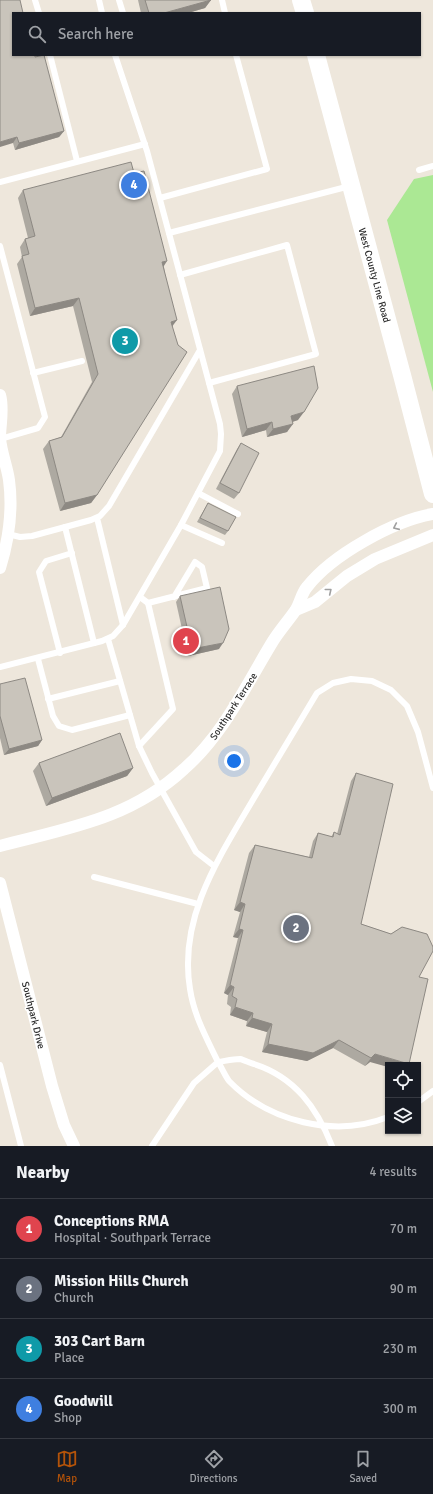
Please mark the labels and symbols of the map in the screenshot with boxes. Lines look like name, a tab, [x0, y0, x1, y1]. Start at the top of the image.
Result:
pin: 4	[121, 170, 147, 200]
street label: West County Line Road	[356, 227, 392, 324]
pin: 3	[112, 326, 138, 356]
one-way arrow	[393, 522, 400, 530]
one-way arrow	[324, 588, 331, 595]
pin: 1	[173, 626, 199, 656]
street label: Southpark Terrace	[208, 671, 260, 742]
your location	[224, 751, 244, 771]
pin: 2	[283, 913, 309, 943]
street label: Southpark Drive	[19, 980, 47, 1050]

